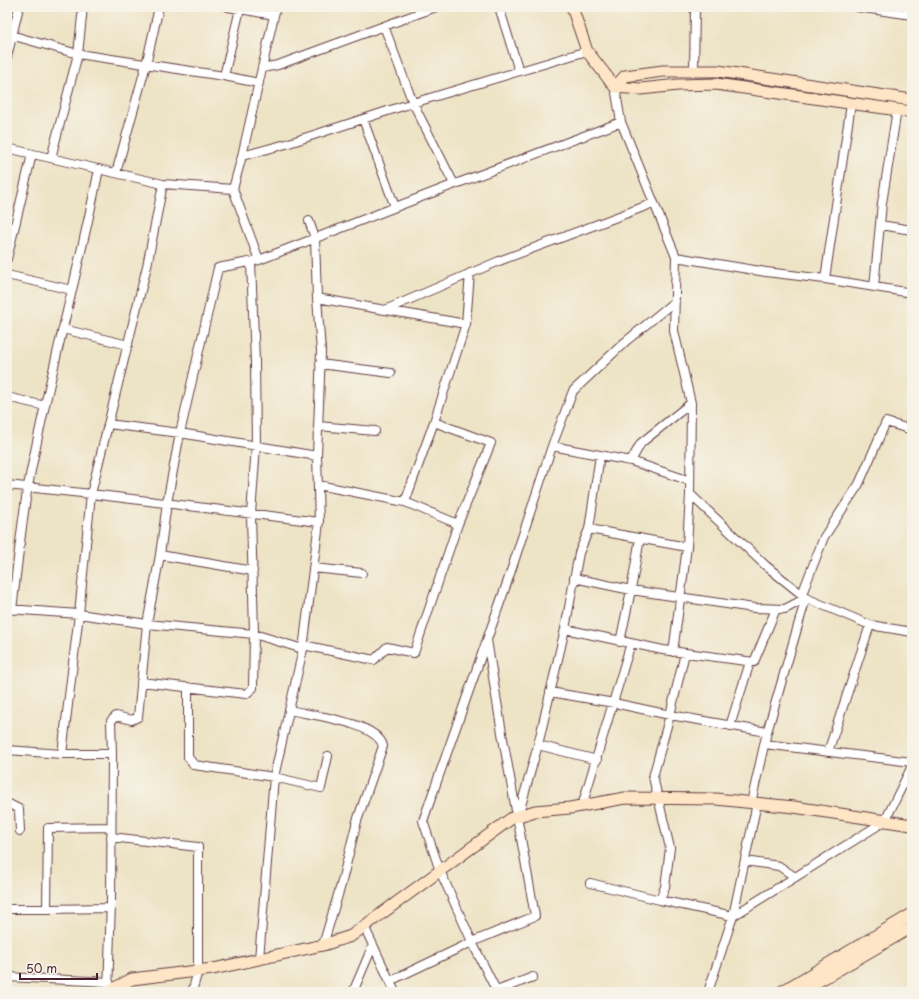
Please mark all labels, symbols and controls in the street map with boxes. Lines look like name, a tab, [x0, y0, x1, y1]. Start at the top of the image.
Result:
scale bar	[20, 955, 97, 981]
text: 50 m	[26, 959, 57, 977]

